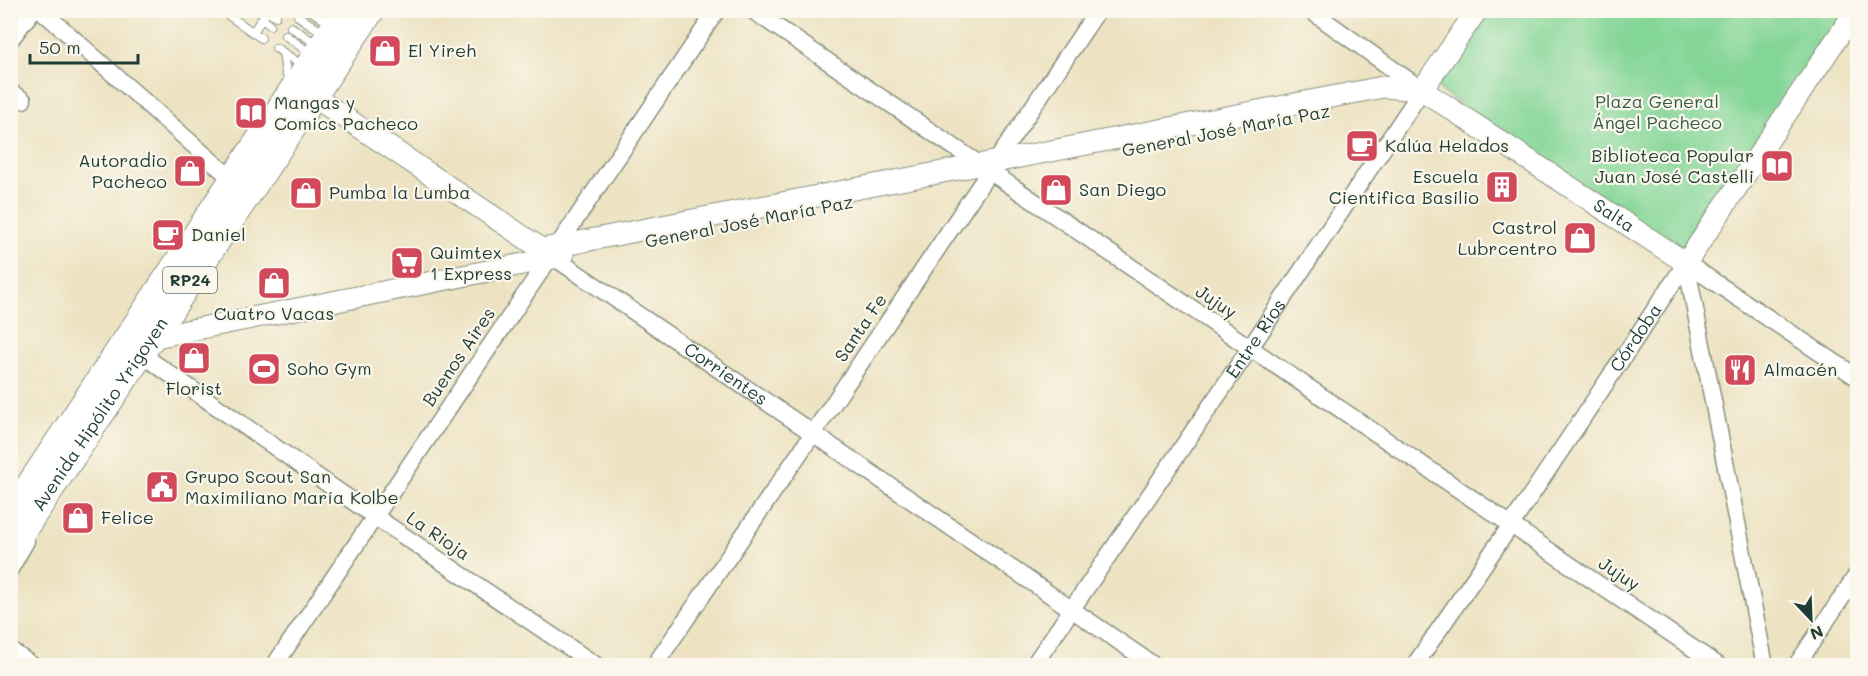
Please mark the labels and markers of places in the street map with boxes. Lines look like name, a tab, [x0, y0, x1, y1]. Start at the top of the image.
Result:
shop icon: El Yireh	[367, 33, 403, 69]
place label: El Yireh	[408, 38, 476, 62]
place label: Mangas y Comics Pacheco	[274, 90, 418, 135]
library icon: Mangas y Comics Pacheco	[233, 95, 269, 131]
cafe icon: Kalúa Helados	[1344, 128, 1380, 164]
place label: Kalúa Helados	[1385, 133, 1509, 157]
place label: Biblioteca Popular Juan José Castelli	[1591, 143, 1754, 188]
place label: Autoradio Pacheco	[78, 148, 167, 193]
library icon: Biblioteca Popular Juan José Castelli	[1759, 148, 1795, 184]
shop icon: Autoradio Pacheco	[172, 153, 208, 189]
place label: Escuela Cientifica Basilio	[1329, 164, 1479, 209]
building icon: Escuela Cientifica Basilio	[1484, 169, 1520, 205]
shop icon: San Diego	[1038, 172, 1074, 208]
shop icon: Pumba la Lumba	[288, 175, 324, 211]
place label: San Diego	[1079, 177, 1167, 201]
place label: Pumba la Lumba	[329, 180, 470, 204]
place label: Castrol Lubrcentro	[1458, 215, 1557, 260]
cafe icon: Daniel	[150, 217, 186, 253]
shop icon: Castrol Lubrcentro	[1562, 220, 1598, 256]
place label: Daniel	[191, 222, 246, 246]
place label: Quimtex 1 Express	[430, 240, 512, 285]
supermarket icon: Quimtex 1 Express	[389, 245, 425, 281]
shop icon: Cuatro Vacas	[256, 265, 292, 301]
place label: Cuatro Vacas	[214, 301, 334, 325]
shop icon: Florist	[176, 340, 212, 376]
sports icon: Soho Gym	[246, 351, 282, 387]
restaurant icon: Almacén	[1722, 352, 1758, 388]
place label: Soho Gym	[287, 356, 371, 380]
place label: Almacén	[1763, 357, 1837, 381]
place label: Florist	[166, 376, 222, 400]
place label: Grupo Scout San Maximiliano María Kolbe	[185, 464, 399, 509]
public building icon: Grupo Scout San Maximiliano María Kolbe	[144, 469, 180, 505]
shop icon: Felice	[60, 500, 96, 536]
place label: Felice	[101, 505, 154, 529]

